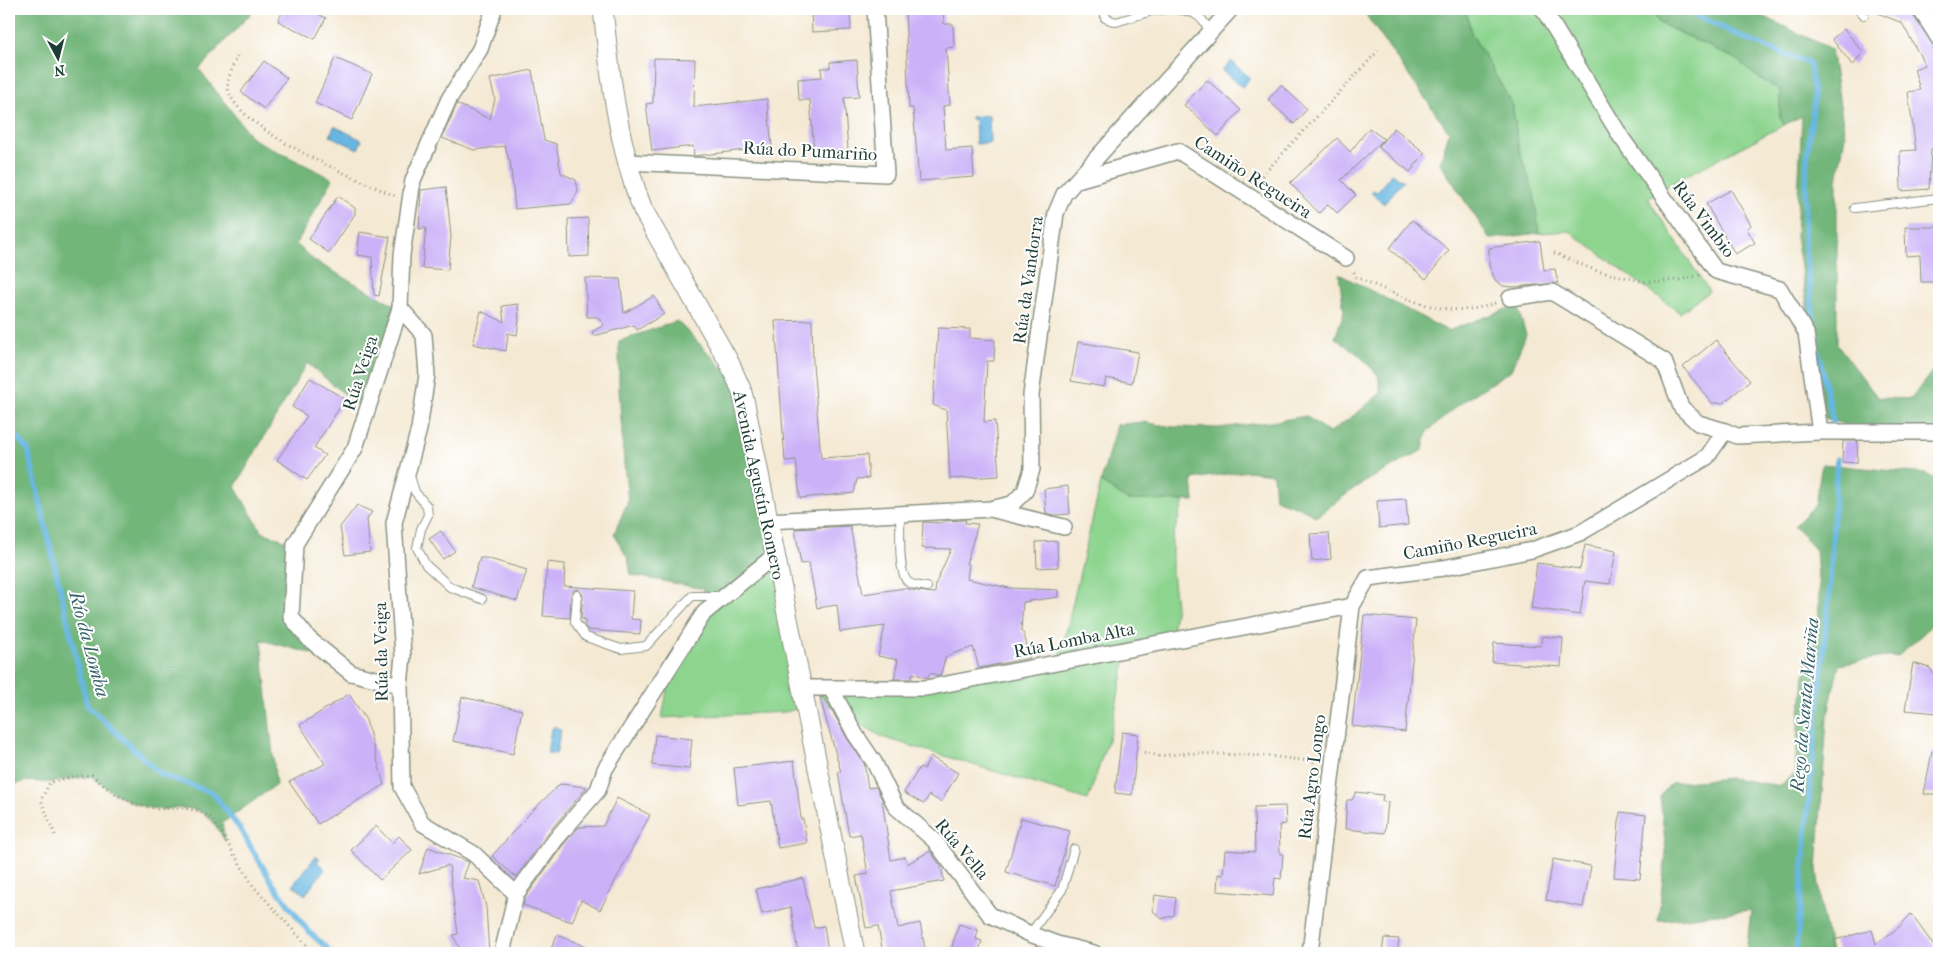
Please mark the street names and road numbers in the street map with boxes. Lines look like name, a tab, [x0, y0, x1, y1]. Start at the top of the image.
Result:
street label: Camiño Regueira	[1190, 132, 1316, 224]
street label: Rúa do Pumariño	[742, 137, 878, 166]
street label: Rúa Vimbio	[1668, 177, 1739, 262]
street label: Rúa da Vandorra	[1009, 214, 1048, 345]
street label: Rúa Veiga	[338, 332, 383, 413]
street label: Avenida Agustín Romero	[728, 387, 789, 582]
street label: Camiño Regueira	[1401, 518, 1540, 565]
street label: Rúa da Veiga	[370, 601, 393, 702]
street label: Rúa Lomba Alta	[1012, 618, 1137, 663]
street label: Rúa Agro Longo	[1294, 713, 1331, 841]
street label: Rúa Vella	[930, 815, 994, 885]

